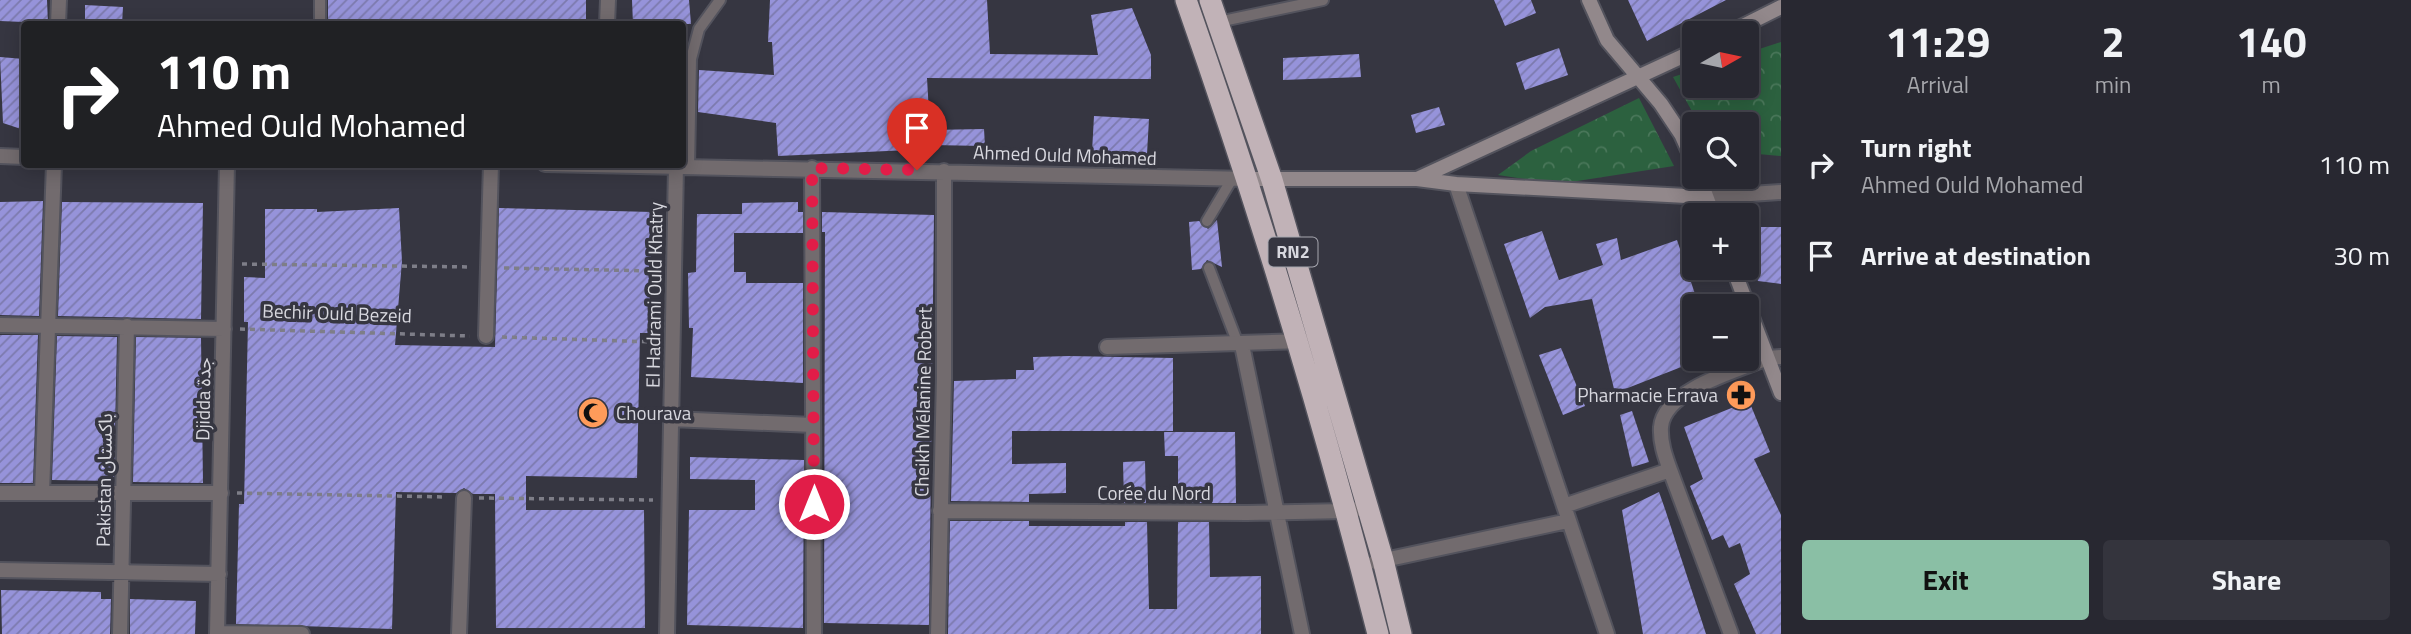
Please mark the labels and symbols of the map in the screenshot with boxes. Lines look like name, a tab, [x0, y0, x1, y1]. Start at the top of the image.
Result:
north arrow	[1682, 21, 1759, 98]
pin	[887, 98, 947, 170]
street label: Ahmed Ould Mohamed	[973, 137, 1157, 172]
street label: El Hadrami Ould Khatry	[637, 202, 670, 388]
road number: RN2	[1268, 238, 1318, 266]
street label: Bechir Ould Bezeid	[262, 295, 412, 330]
street label: Cheikh Mélanine Robert	[906, 306, 939, 497]
street label: Djidda جدة	[187, 357, 218, 441]
pharmacy icon: Pharmacie Errava	[1724, 378, 1758, 412]
place label: Pharmacie Errava	[1577, 380, 1718, 409]
mosque icon: Chourava	[576, 396, 610, 430]
place label: Chourava	[616, 398, 692, 427]
street label: Pakistan باكستان	[88, 413, 119, 547]
position arrow	[777, 467, 851, 541]
street label: Corée du Nord	[1097, 478, 1211, 507]

